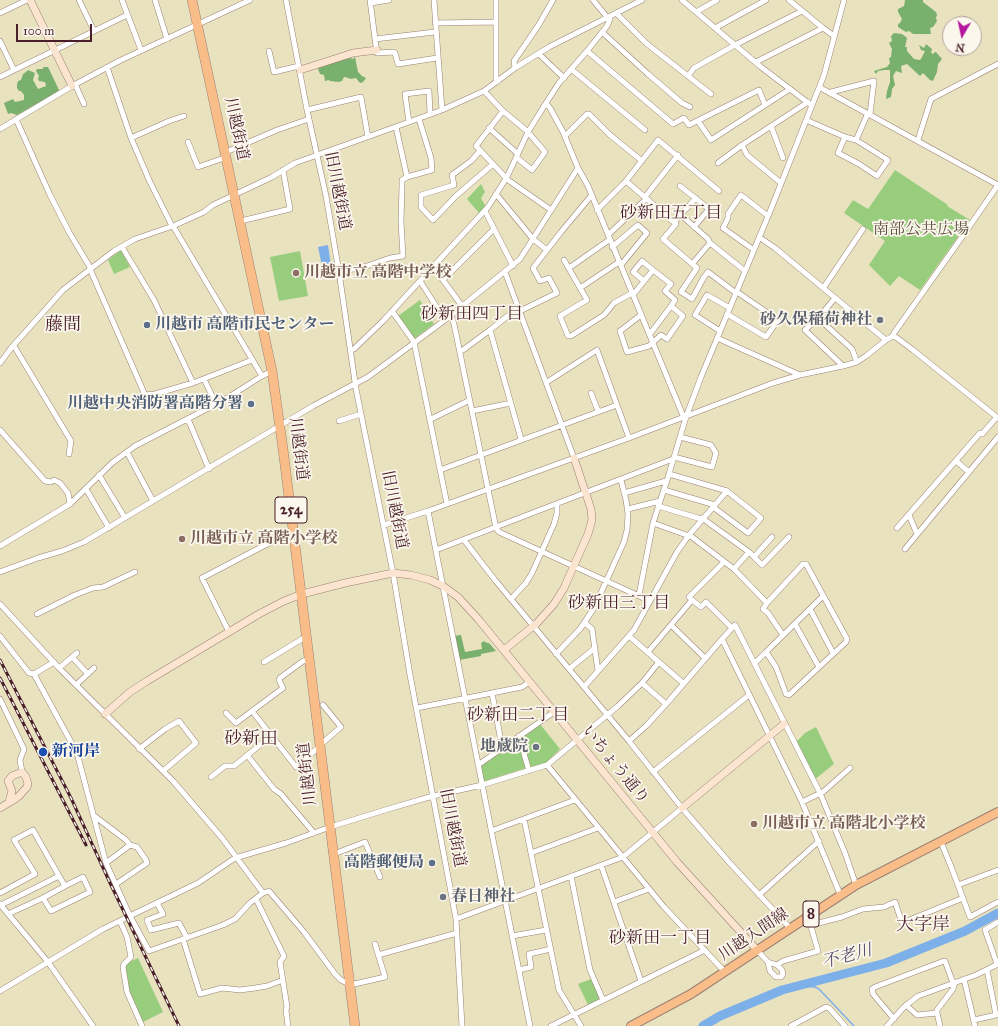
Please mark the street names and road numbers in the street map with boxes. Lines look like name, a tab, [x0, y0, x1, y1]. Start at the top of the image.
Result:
street label: 川越街道	[220, 96, 252, 162]
street label: 旧川越街道	[320, 150, 354, 232]
street label: 川越街道	[285, 416, 311, 482]
street label: 旧川越街道	[377, 469, 411, 551]
road number: 254	[275, 497, 307, 523]
street label: いちょう通り	[577, 722, 653, 808]
street label: 川越街道	[295, 741, 321, 807]
street label: 旧川越街道	[435, 787, 469, 869]
road number: 8	[803, 901, 819, 927]
street label: 川越入間線	[715, 905, 793, 965]

